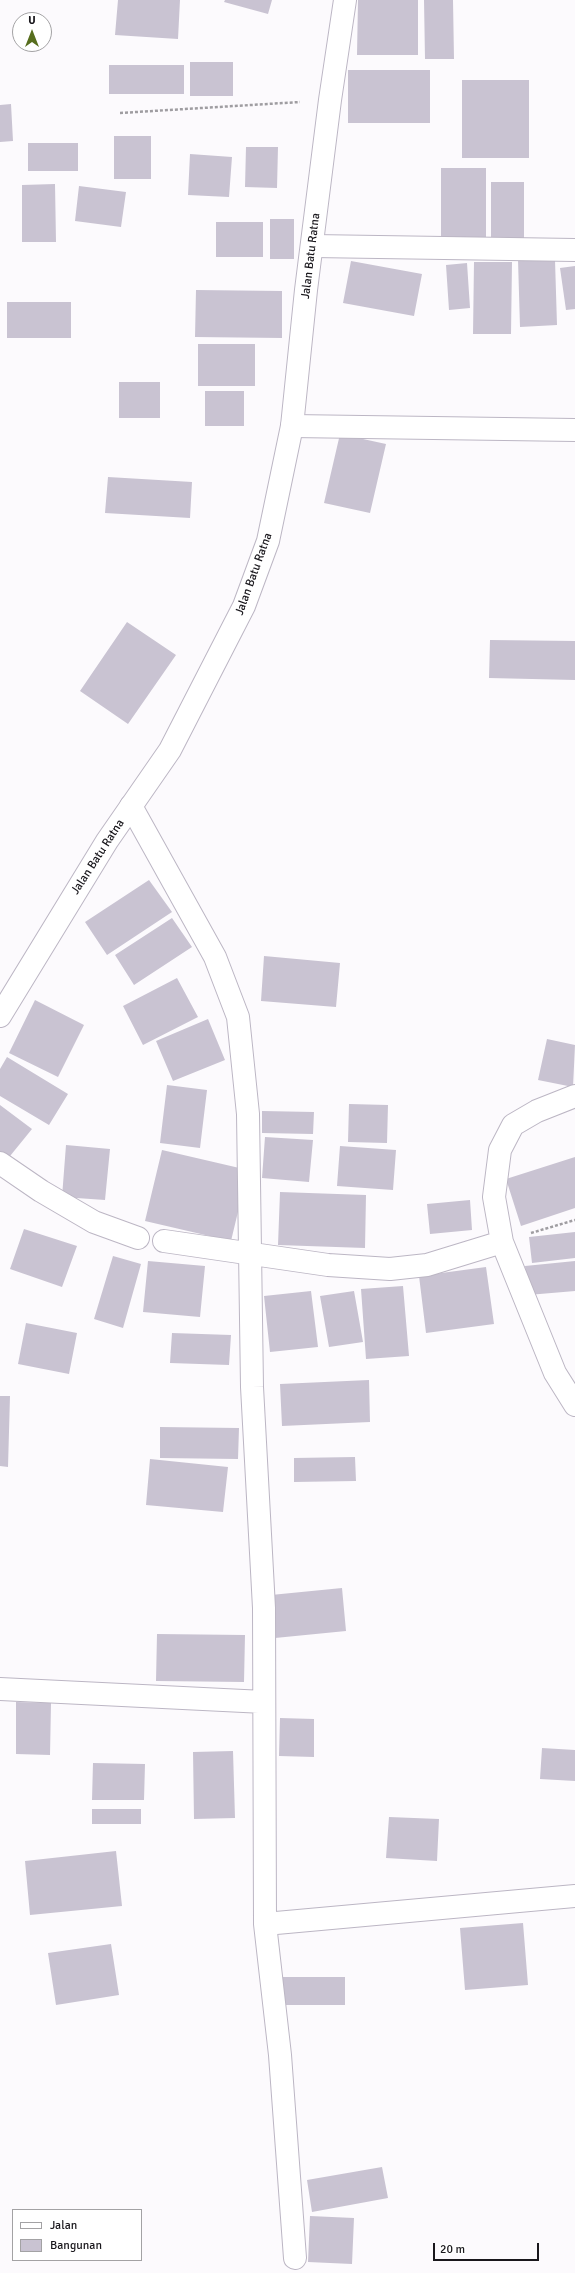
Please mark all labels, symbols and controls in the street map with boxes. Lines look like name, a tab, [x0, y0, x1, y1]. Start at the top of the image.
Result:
north arrow	[12, 12, 52, 52]
text: U	[28, 14, 36, 27]
street label: Jalan Batu Ratna	[299, 212, 323, 300]
street label: Jalan Batu Ratna	[232, 531, 276, 617]
street label: Jalan Batu Ratna	[68, 817, 128, 897]
legend	[12, 2209, 142, 2261]
text: Jalan	[50, 2218, 77, 2233]
scale bar	[435, 2235, 541, 2261]
text: Bangunan	[50, 2238, 102, 2253]
text: 20 m	[440, 2242, 465, 2257]

